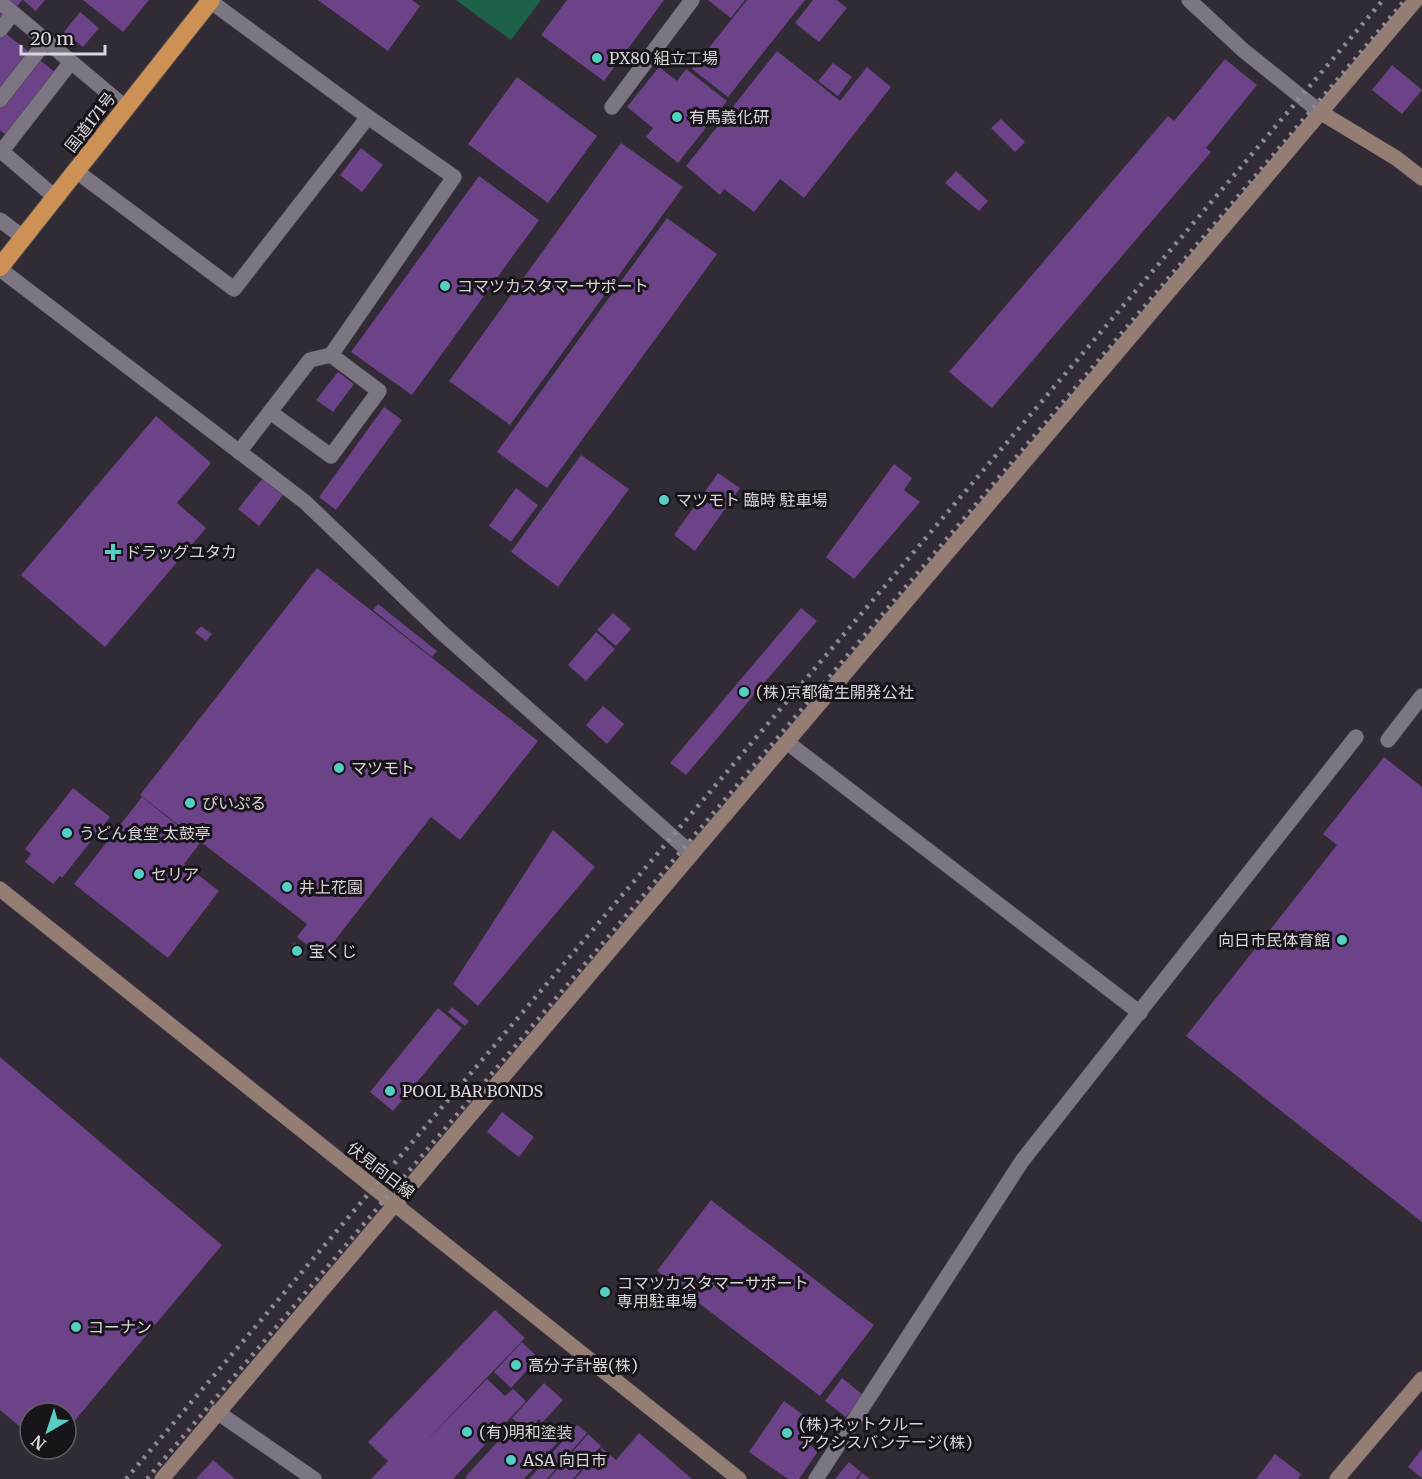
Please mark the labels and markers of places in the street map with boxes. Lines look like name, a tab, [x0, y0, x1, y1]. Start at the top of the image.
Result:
place label: PX80 組立工場	[609, 48, 718, 68]
marker: PX80 組立工場	[590, 51, 604, 65]
place label: 有馬義化研	[689, 107, 769, 127]
marker: 有馬義化研	[670, 110, 684, 124]
place label: コマツカスタマーサポート	[457, 276, 649, 296]
marker: コマツカスタマーサポート	[438, 279, 452, 293]
place label: マツモト 臨時 駐車場	[676, 490, 828, 510]
marker: マツモト 臨時 駐車場	[657, 493, 671, 507]
place label: ドラッグユタカ	[125, 542, 237, 562]
marker: ドラッグユタカ	[106, 545, 120, 559]
place label: (株)京都衛生開発公社	[756, 682, 914, 702]
marker: (株)京都衛生開発公社	[737, 685, 751, 699]
place label: マツモト	[351, 758, 415, 778]
marker: マツモト	[332, 761, 346, 775]
place label: ぴいぷる	[202, 793, 266, 813]
marker: ぴいぷる	[183, 796, 197, 810]
place label: うどん食堂 太鼓亭	[79, 823, 211, 843]
marker: うどん食堂 太鼓亭	[60, 826, 74, 840]
place label: セリア	[151, 864, 199, 884]
marker: セリア	[132, 867, 146, 881]
place label: 井上花園	[299, 877, 363, 897]
marker: 井上花園	[280, 880, 294, 894]
place label: 向日市民体育館	[1218, 930, 1330, 950]
marker: 向日市民体育館	[1335, 933, 1349, 947]
place label: 宝くじ	[309, 941, 357, 961]
marker: 宝くじ	[290, 944, 304, 958]
place label: POOL BAR BONDS	[402, 1081, 543, 1101]
marker: POOL BAR BONDS	[383, 1084, 397, 1098]
place label: コマツカスタマーサポート 専用駐車場	[617, 1273, 809, 1311]
marker: コマツカスタマーサポート 専用駐車場	[598, 1285, 612, 1299]
place label: コーナン	[88, 1317, 152, 1337]
marker: コーナン	[69, 1320, 83, 1334]
place label: 高分子計器(株)	[528, 1355, 638, 1375]
marker: 高分子計器(株)	[509, 1358, 523, 1372]
place label: (株)ネットクルー アクシスバンテージ(株)	[799, 1414, 972, 1452]
place label: (有)明和塗装	[479, 1422, 573, 1442]
marker: (有)明和塗装	[460, 1425, 474, 1439]
marker: (株)ネットクルー アクシスバンテージ(株)	[780, 1426, 794, 1440]
place label: ASA 向日市	[522, 1450, 607, 1470]
marker: ASA 向日市	[504, 1453, 518, 1467]

